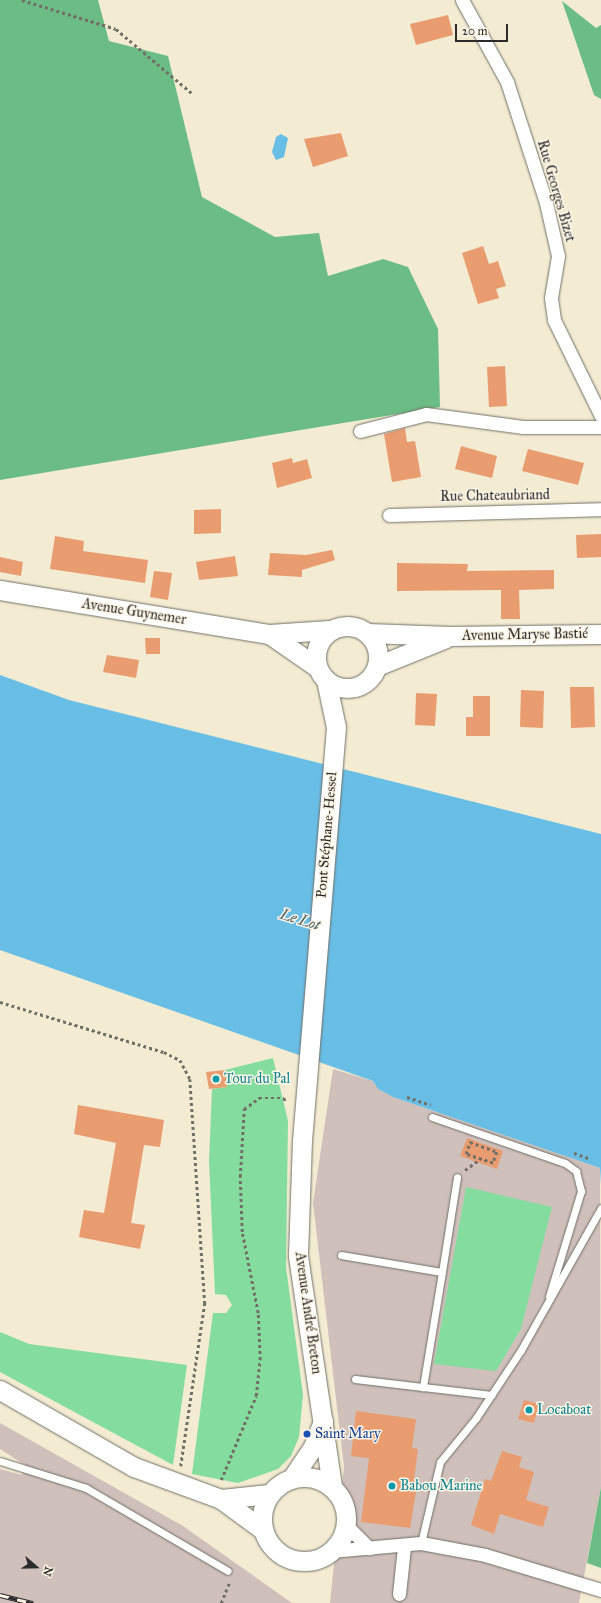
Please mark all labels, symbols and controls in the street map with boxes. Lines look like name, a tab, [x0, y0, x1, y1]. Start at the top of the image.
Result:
scale bar	[457, 16, 510, 42]
text: 20 m	[462, 24, 488, 38]
street label: Rue Georges Bizet	[533, 138, 579, 244]
street label: Rue Chateaubriand	[440, 487, 550, 505]
street label: Avenue Guynemer	[81, 595, 187, 629]
street label: Avenue Maryse Bastié	[462, 626, 588, 644]
street label: Pont Stéphane-Hessel	[313, 771, 341, 899]
water label: Le Lot	[278, 905, 322, 935]
place label: Tour du Pal	[224, 1071, 290, 1087]
marker: Tour du Pal	[211, 1074, 221, 1084]
street label: Avenue André Breton	[291, 1251, 325, 1375]
place label: Locaboat	[537, 1402, 591, 1418]
marker: Locaboat	[524, 1405, 534, 1415]
place label: Saint Mary	[315, 1426, 380, 1442]
marker: Saint Mary	[302, 1429, 312, 1439]
place label: Babou Marine	[400, 1478, 482, 1494]
marker: Babou Marine	[387, 1481, 397, 1491]
north arrow	[16, 1547, 56, 1587]
text: N	[40, 1565, 55, 1578]

